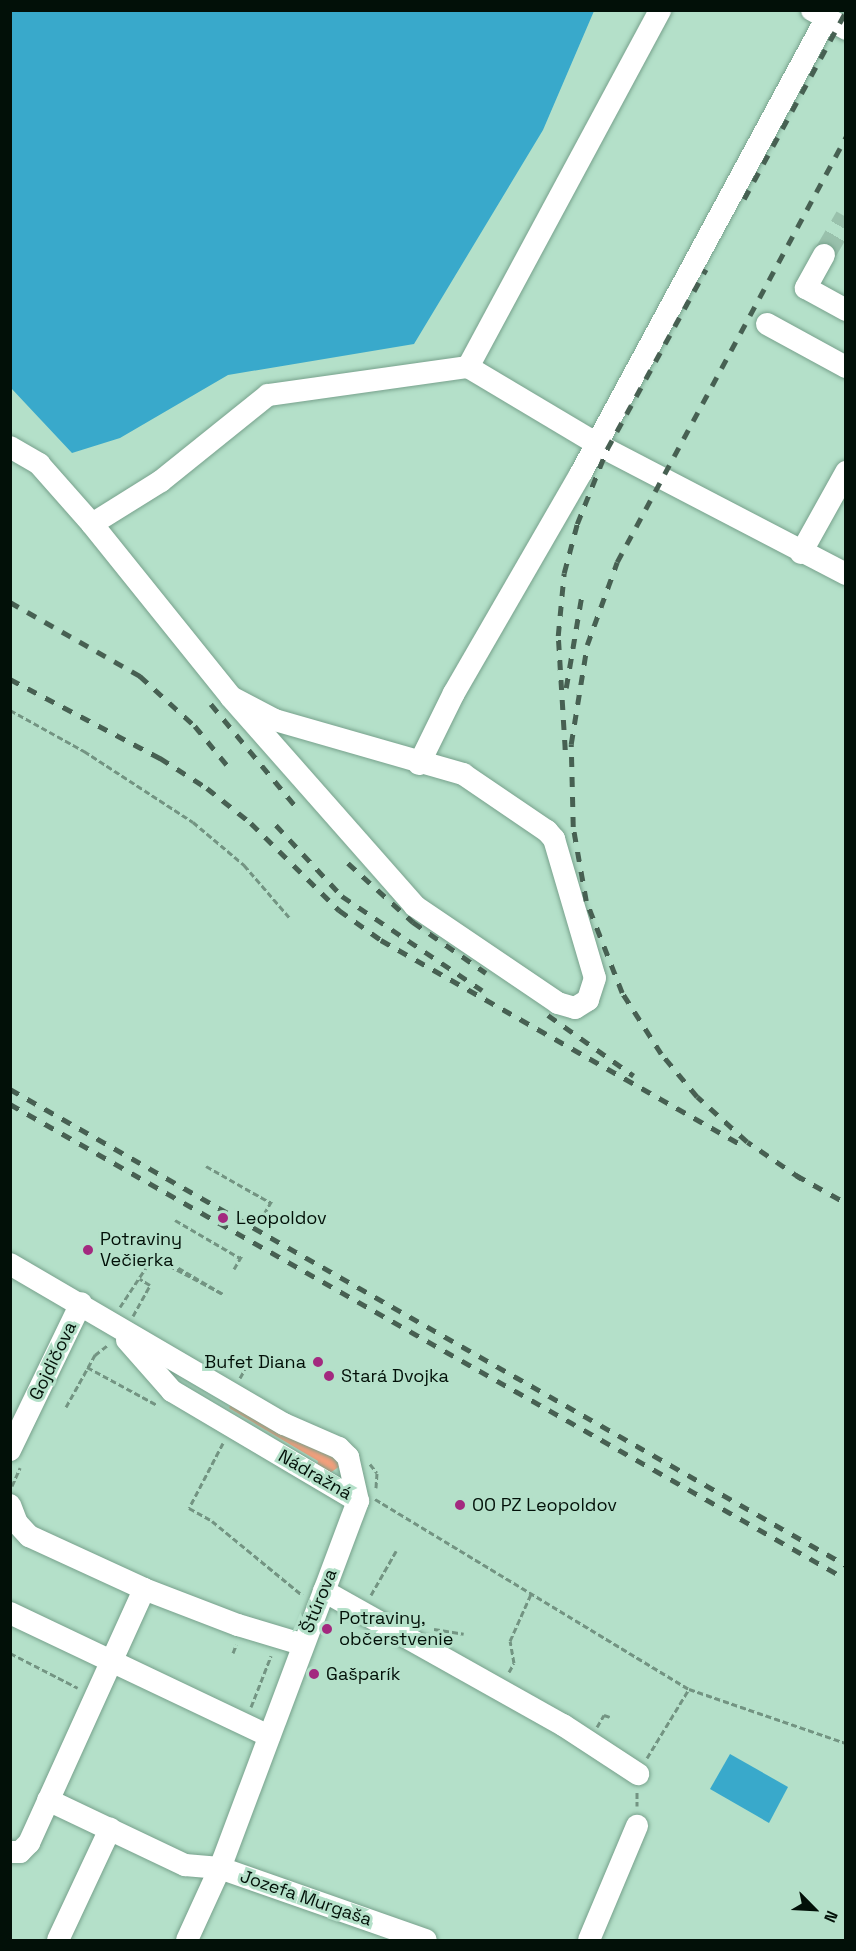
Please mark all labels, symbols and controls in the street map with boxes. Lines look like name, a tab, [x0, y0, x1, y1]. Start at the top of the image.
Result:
place label: Leopoldov	[236, 1207, 327, 1229]
marker: Leopoldov	[214, 1209, 232, 1227]
place label: Potraviny Večierka	[100, 1229, 182, 1272]
marker: Potraviny Večierka	[81, 1243, 95, 1257]
street label: Gojdičova	[25, 1318, 81, 1404]
place label: Bufet Diana	[204, 1351, 306, 1373]
marker: Bufet Diana	[311, 1355, 325, 1369]
place label: Stará Dvojka	[341, 1365, 449, 1387]
marker: Stará Dvojka	[322, 1369, 336, 1383]
street label: Nádražná	[274, 1445, 356, 1505]
place label: OO PZ Leopoldov	[472, 1494, 617, 1516]
marker: OO PZ Leopoldov	[453, 1498, 467, 1512]
street label: Štúrova	[296, 1566, 342, 1636]
place label: Potraviny, občerstvenie	[339, 1608, 453, 1650]
marker: Potraviny, občerstvenie	[320, 1622, 334, 1636]
place label: Gašparík	[326, 1663, 400, 1685]
marker: Gašparík	[307, 1667, 321, 1681]
street label: Jozefa Murgaša	[237, 1865, 375, 1931]
north arrow	[784, 1879, 844, 1939]
text: N	[819, 1907, 843, 1926]

